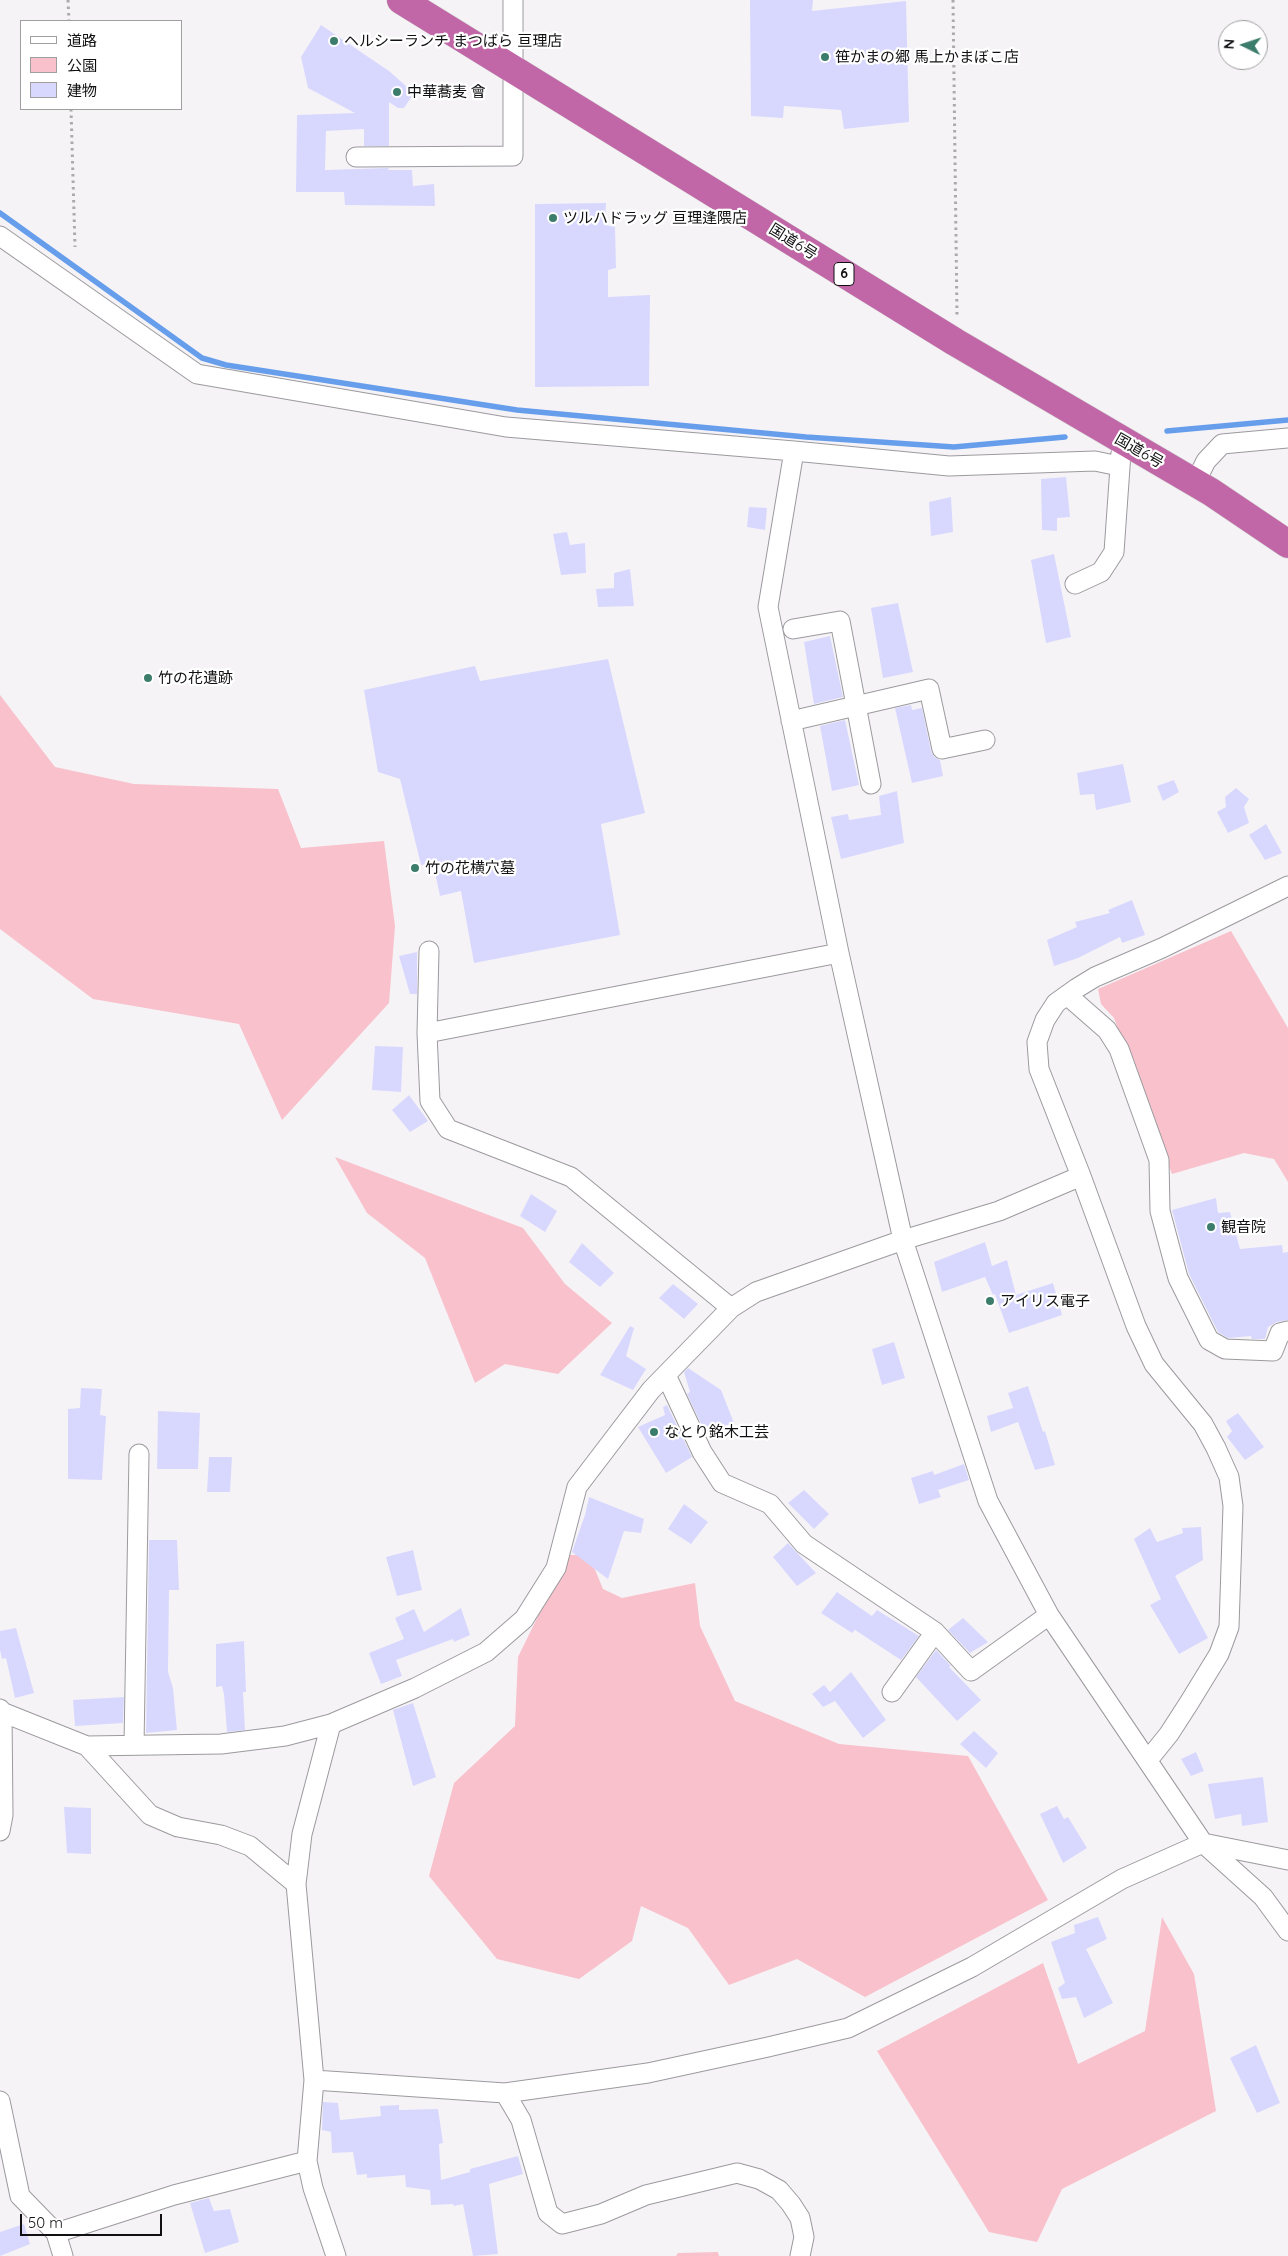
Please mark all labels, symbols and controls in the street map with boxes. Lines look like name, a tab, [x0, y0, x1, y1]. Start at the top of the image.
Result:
legend	[20, 20, 182, 110]
north arrow	[1218, 20, 1268, 70]
text: 道路	[67, 31, 97, 50]
place label: ヘルシーランチ まつばら 亘理店	[344, 32, 562, 50]
marker: ヘルシーランチ まつばら 亘理店	[328, 35, 340, 47]
text: N	[1220, 38, 1238, 50]
place label: 笹かまの郷 馬上かまぼこ店	[835, 48, 1019, 66]
marker: 笹かまの郷 馬上かまぼこ店	[819, 51, 831, 63]
text: 公園	[67, 56, 97, 75]
text: 建物	[67, 81, 97, 100]
place label: 中華蕎麦 會	[407, 83, 486, 101]
marker: 中華蕎麦 會	[391, 86, 403, 98]
place label: ツルハドラッグ 亘理逢隈店	[563, 209, 747, 227]
marker: ツルハドラッグ 亘理逢隈店	[547, 212, 559, 224]
street label: 国道6号	[766, 220, 820, 264]
road number: 6	[834, 262, 854, 286]
street label: 国道6号	[1112, 430, 1166, 472]
place label: 竹の花遺跡	[158, 669, 233, 687]
marker: 竹の花遺跡	[142, 672, 154, 684]
place label: 竹の花横穴墓	[425, 859, 515, 877]
marker: 竹の花横穴墓	[409, 862, 421, 874]
place label: 観音院	[1221, 1218, 1266, 1236]
marker: 観音院	[1205, 1221, 1217, 1233]
place label: アイリス電子	[1000, 1292, 1090, 1310]
marker: アイリス電子	[984, 1295, 996, 1307]
place label: なとり銘木工芸	[664, 1423, 769, 1441]
marker: なとり銘木工芸	[648, 1426, 660, 1438]
scale bar	[22, 2204, 165, 2236]
text: 50 m	[28, 2213, 63, 2232]

